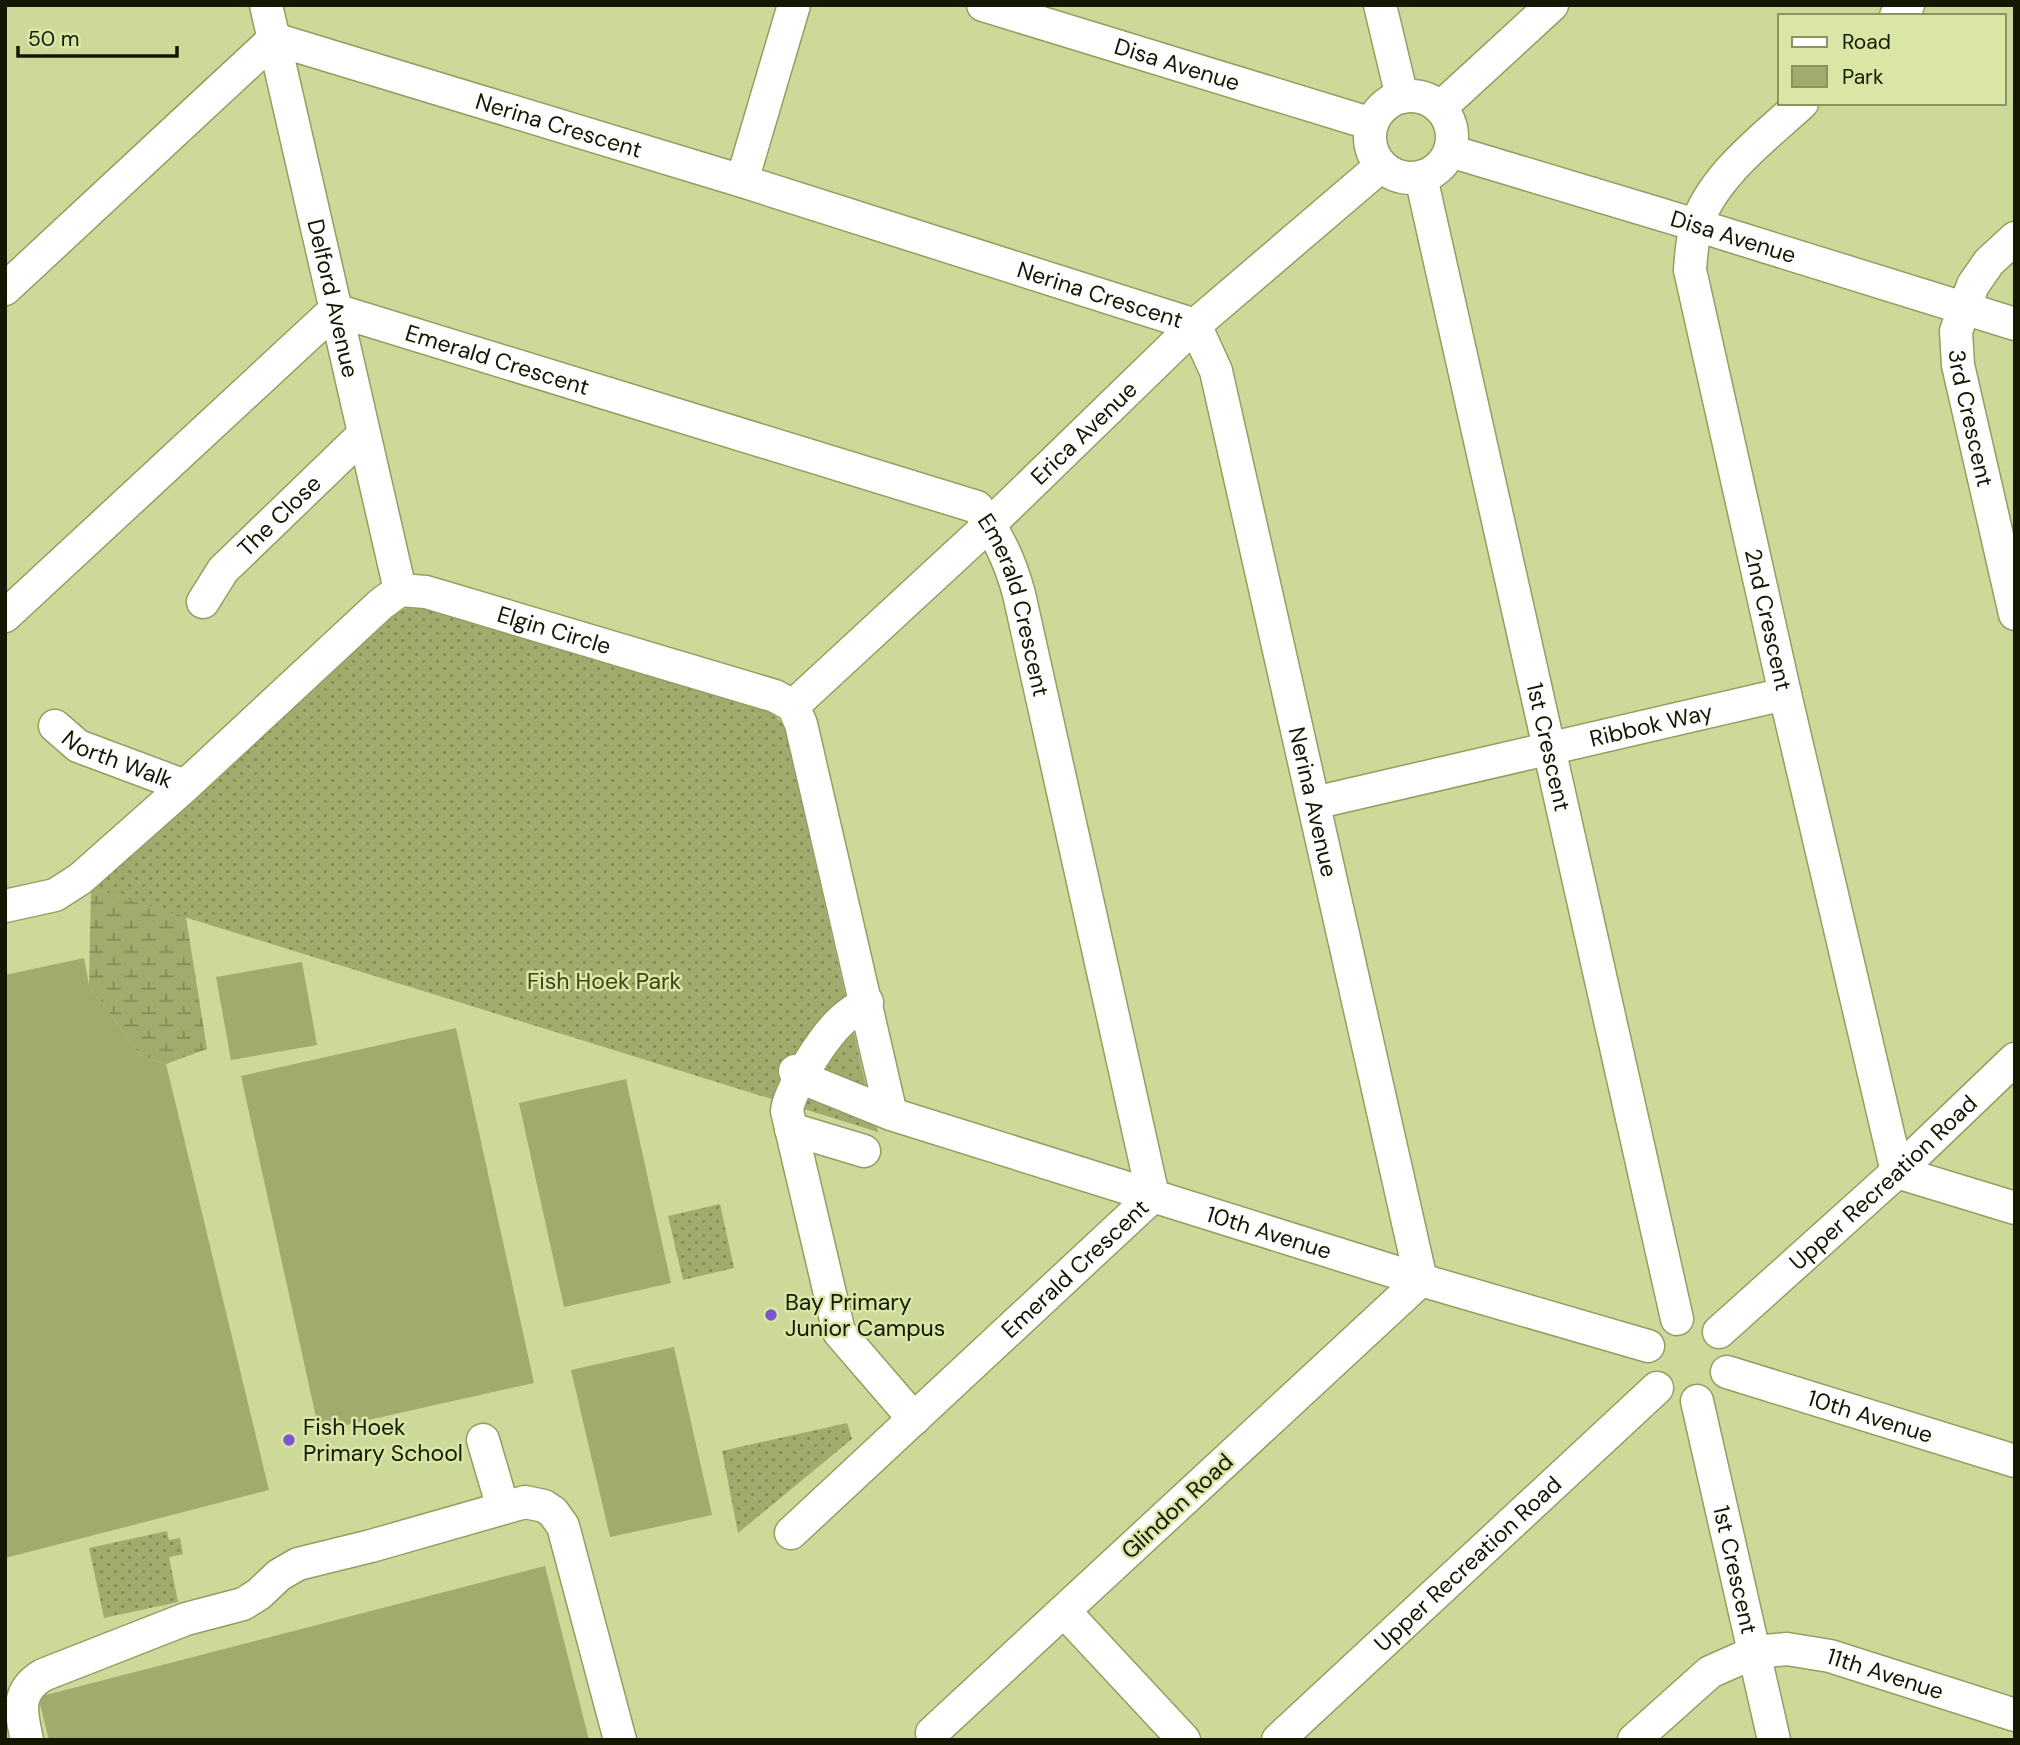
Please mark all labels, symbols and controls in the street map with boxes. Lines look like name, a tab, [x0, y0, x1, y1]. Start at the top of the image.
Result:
scale bar	[18, 14, 177, 58]
legend	[1778, 14, 2006, 105]
text: 50 m	[28, 25, 79, 53]
text: Road	[1842, 28, 1891, 56]
street label: Disa Avenue	[1111, 31, 1244, 98]
text: Park	[1842, 63, 1884, 91]
street label: Nerina Crescent	[472, 86, 646, 165]
street label: Disa Avenue	[1667, 203, 1800, 270]
street label: Delford Avenue	[301, 216, 366, 381]
street label: Nerina Crescent	[1013, 254, 1187, 335]
street label: Emerald Crescent	[402, 318, 593, 402]
street label: 3rd Crescent	[1942, 349, 2000, 490]
street label: Erica Avenue	[1024, 374, 1143, 491]
street label: The Close	[231, 468, 328, 563]
street label: Emerald Crescent	[971, 508, 1056, 699]
street label: 2nd Crescent	[1738, 546, 1799, 694]
street label: Elgin Circle	[494, 599, 615, 661]
street label: 1st Crescent	[1520, 680, 1578, 814]
street label: Ribbok Way	[1587, 696, 1716, 754]
street label: North Walk	[55, 724, 177, 795]
street label: Nerina Avenue	[1282, 724, 1345, 880]
park label: Fish Hoek Park	[527, 966, 682, 996]
street label: Upper Recreation Road	[1783, 1088, 1983, 1277]
street label: Emerald Crescent	[995, 1193, 1155, 1345]
street label: 10th Avenue	[1203, 1199, 1335, 1266]
place label: Bay Primary Junior Campus	[785, 1287, 945, 1343]
marker: Bay Primary Junior Campus	[763, 1307, 779, 1323]
street label: 10th Avenue	[1804, 1383, 1937, 1450]
place label: Fish Hoek Primary School	[303, 1412, 463, 1468]
marker: Fish Hoek Primary School	[281, 1432, 297, 1448]
street label: Glindon Road	[1115, 1447, 1239, 1565]
street label: Upper Recreation Road	[1368, 1469, 1568, 1658]
street label: 1st Crescent	[1706, 1502, 1764, 1637]
street label: 11th Avenue	[1823, 1641, 1948, 1706]

